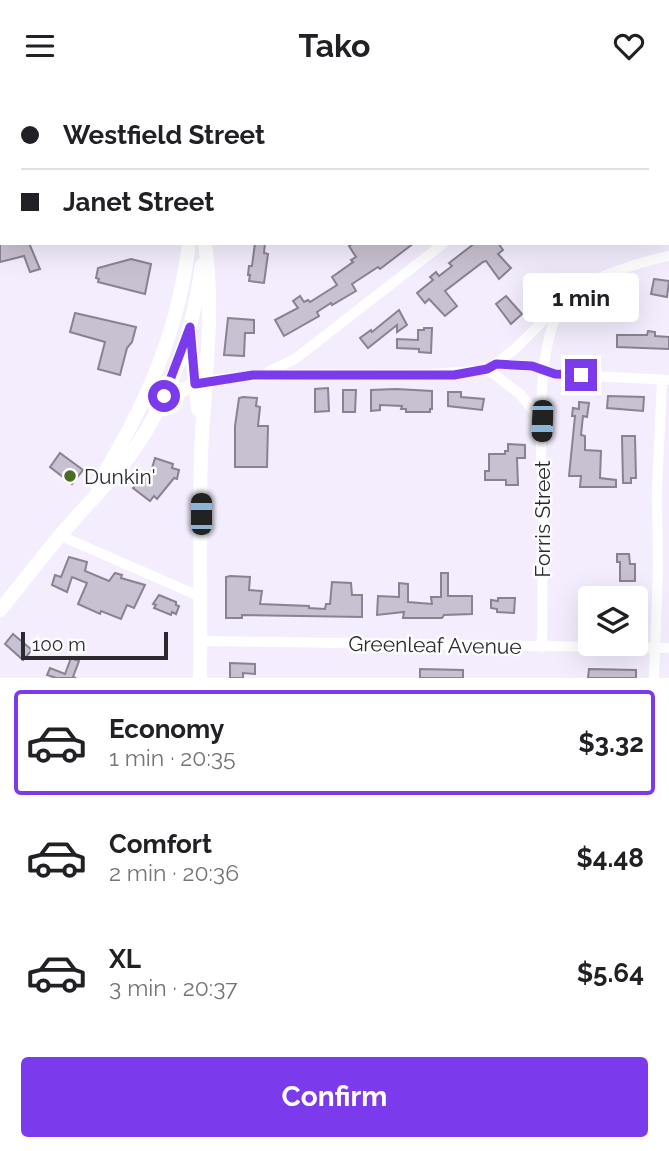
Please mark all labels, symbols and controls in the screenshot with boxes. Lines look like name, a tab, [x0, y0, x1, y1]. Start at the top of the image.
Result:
icon: menu	[21, 27, 59, 65]
text: Tako	[299, 27, 370, 64]
icon: heart	[610, 27, 648, 65]
text: Westfield Street	[63, 120, 265, 150]
text: Janet Street	[63, 187, 214, 217]
callout: 1 min	[523, 273, 639, 323]
text: 1 min	[552, 284, 610, 311]
route end	[565, 359, 597, 391]
route start	[148, 380, 180, 412]
car	[531, 400, 554, 442]
street label: Forris Street	[530, 460, 555, 578]
place label: Dunkin'	[84, 464, 156, 489]
marker: Dunkin'	[62, 468, 78, 484]
car	[191, 493, 212, 535]
map controls	[578, 586, 648, 656]
button: layers	[578, 586, 648, 656]
scale bar	[21, 629, 168, 661]
street label: Greenleaf Avenue	[348, 631, 522, 659]
text: 100 m	[32, 633, 86, 655]
icon: car	[25, 711, 88, 774]
text: Economy	[109, 714, 224, 744]
text: $3.32	[578, 728, 644, 758]
text: 1 min · 20:35	[109, 744, 236, 771]
icon: car	[25, 826, 88, 889]
text: Comfort	[109, 829, 212, 859]
text: $4.48	[576, 843, 644, 873]
text: 2 min · 20:36	[109, 859, 239, 886]
icon: car	[25, 941, 88, 1004]
text: XL	[109, 944, 141, 974]
text: $5.64	[577, 958, 644, 988]
text: 3 min · 20:37	[109, 974, 238, 1001]
button: Confirm	[21, 1057, 648, 1137]

